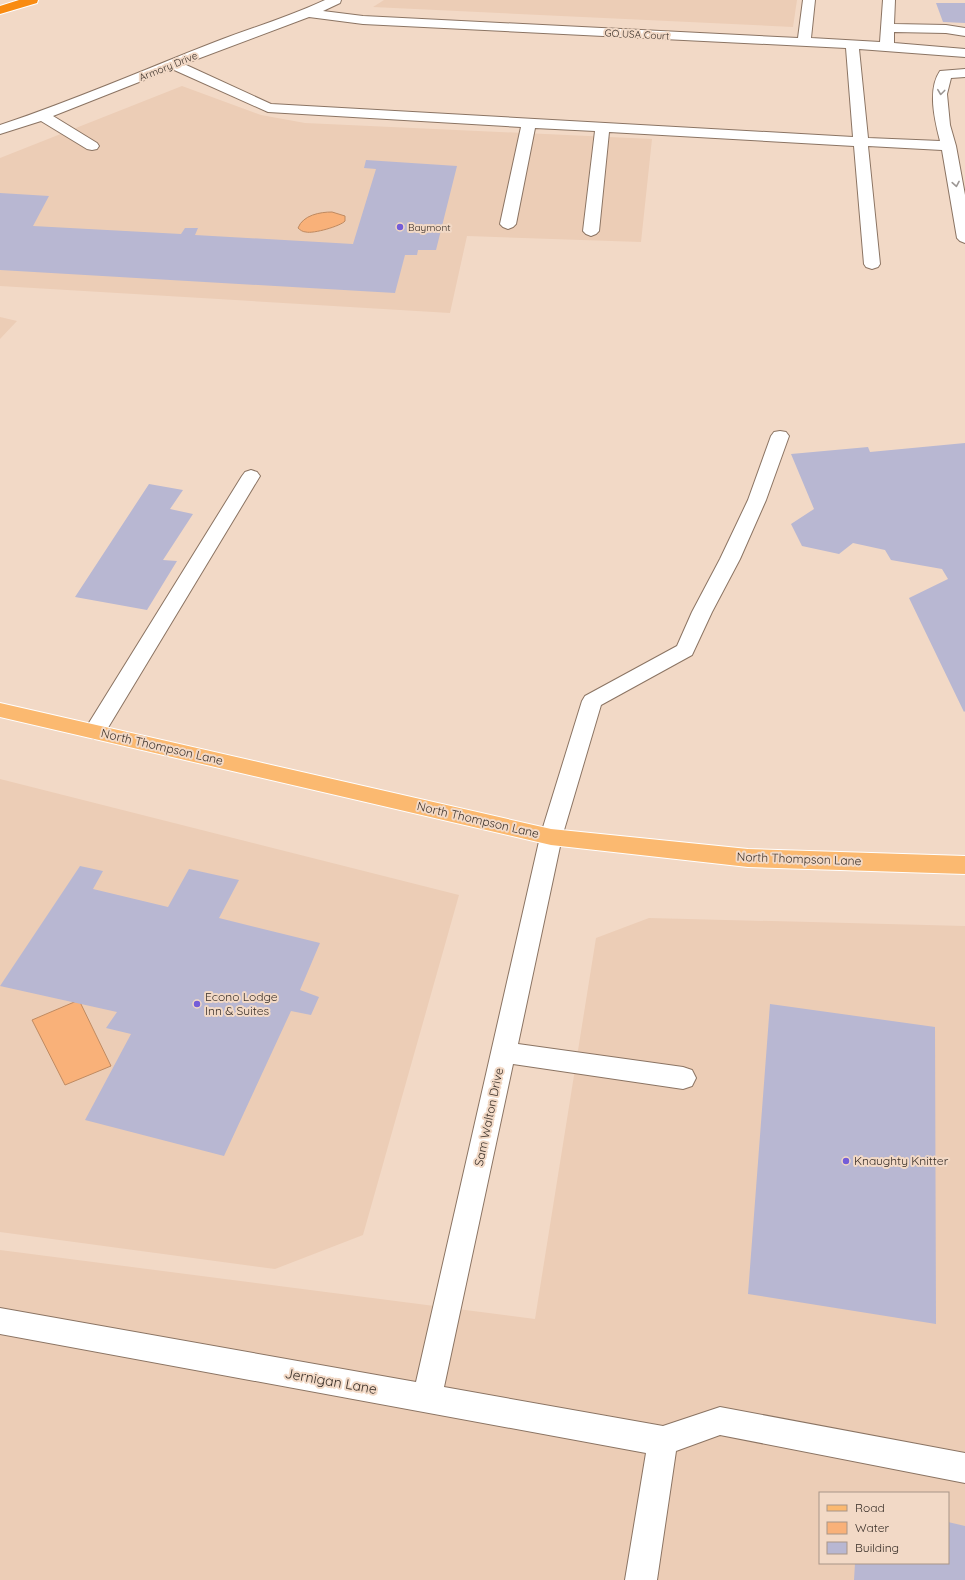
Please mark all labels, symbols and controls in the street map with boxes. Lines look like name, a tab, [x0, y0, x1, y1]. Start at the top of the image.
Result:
street label: GO USA Court	[604, 26, 670, 43]
street label: Armory Drive	[137, 49, 200, 84]
one-way arrow	[937, 89, 946, 95]
one-way arrow	[951, 181, 959, 187]
place label: Baymont	[408, 221, 451, 234]
marker: Baymont	[395, 222, 405, 232]
street label: North Thompson Lane	[100, 725, 225, 768]
street label: North Thompson Lane	[416, 798, 541, 841]
street label: North Thompson Lane	[736, 849, 862, 868]
place label: Econo Lodge Inn & Suites	[205, 989, 278, 1018]
marker: Econo Lodge Inn & Suites	[192, 999, 202, 1009]
street label: Sam Walton Drive	[471, 1066, 506, 1167]
place label: Knaughty Knitter	[854, 1153, 949, 1168]
marker: Knaughty Knitter	[841, 1156, 851, 1166]
street label: Jernigan Lane	[283, 1364, 379, 1398]
legend	[819, 1492, 949, 1564]
text: Road	[855, 1500, 885, 1515]
text: Water	[855, 1520, 890, 1535]
text: Building	[855, 1540, 899, 1555]

